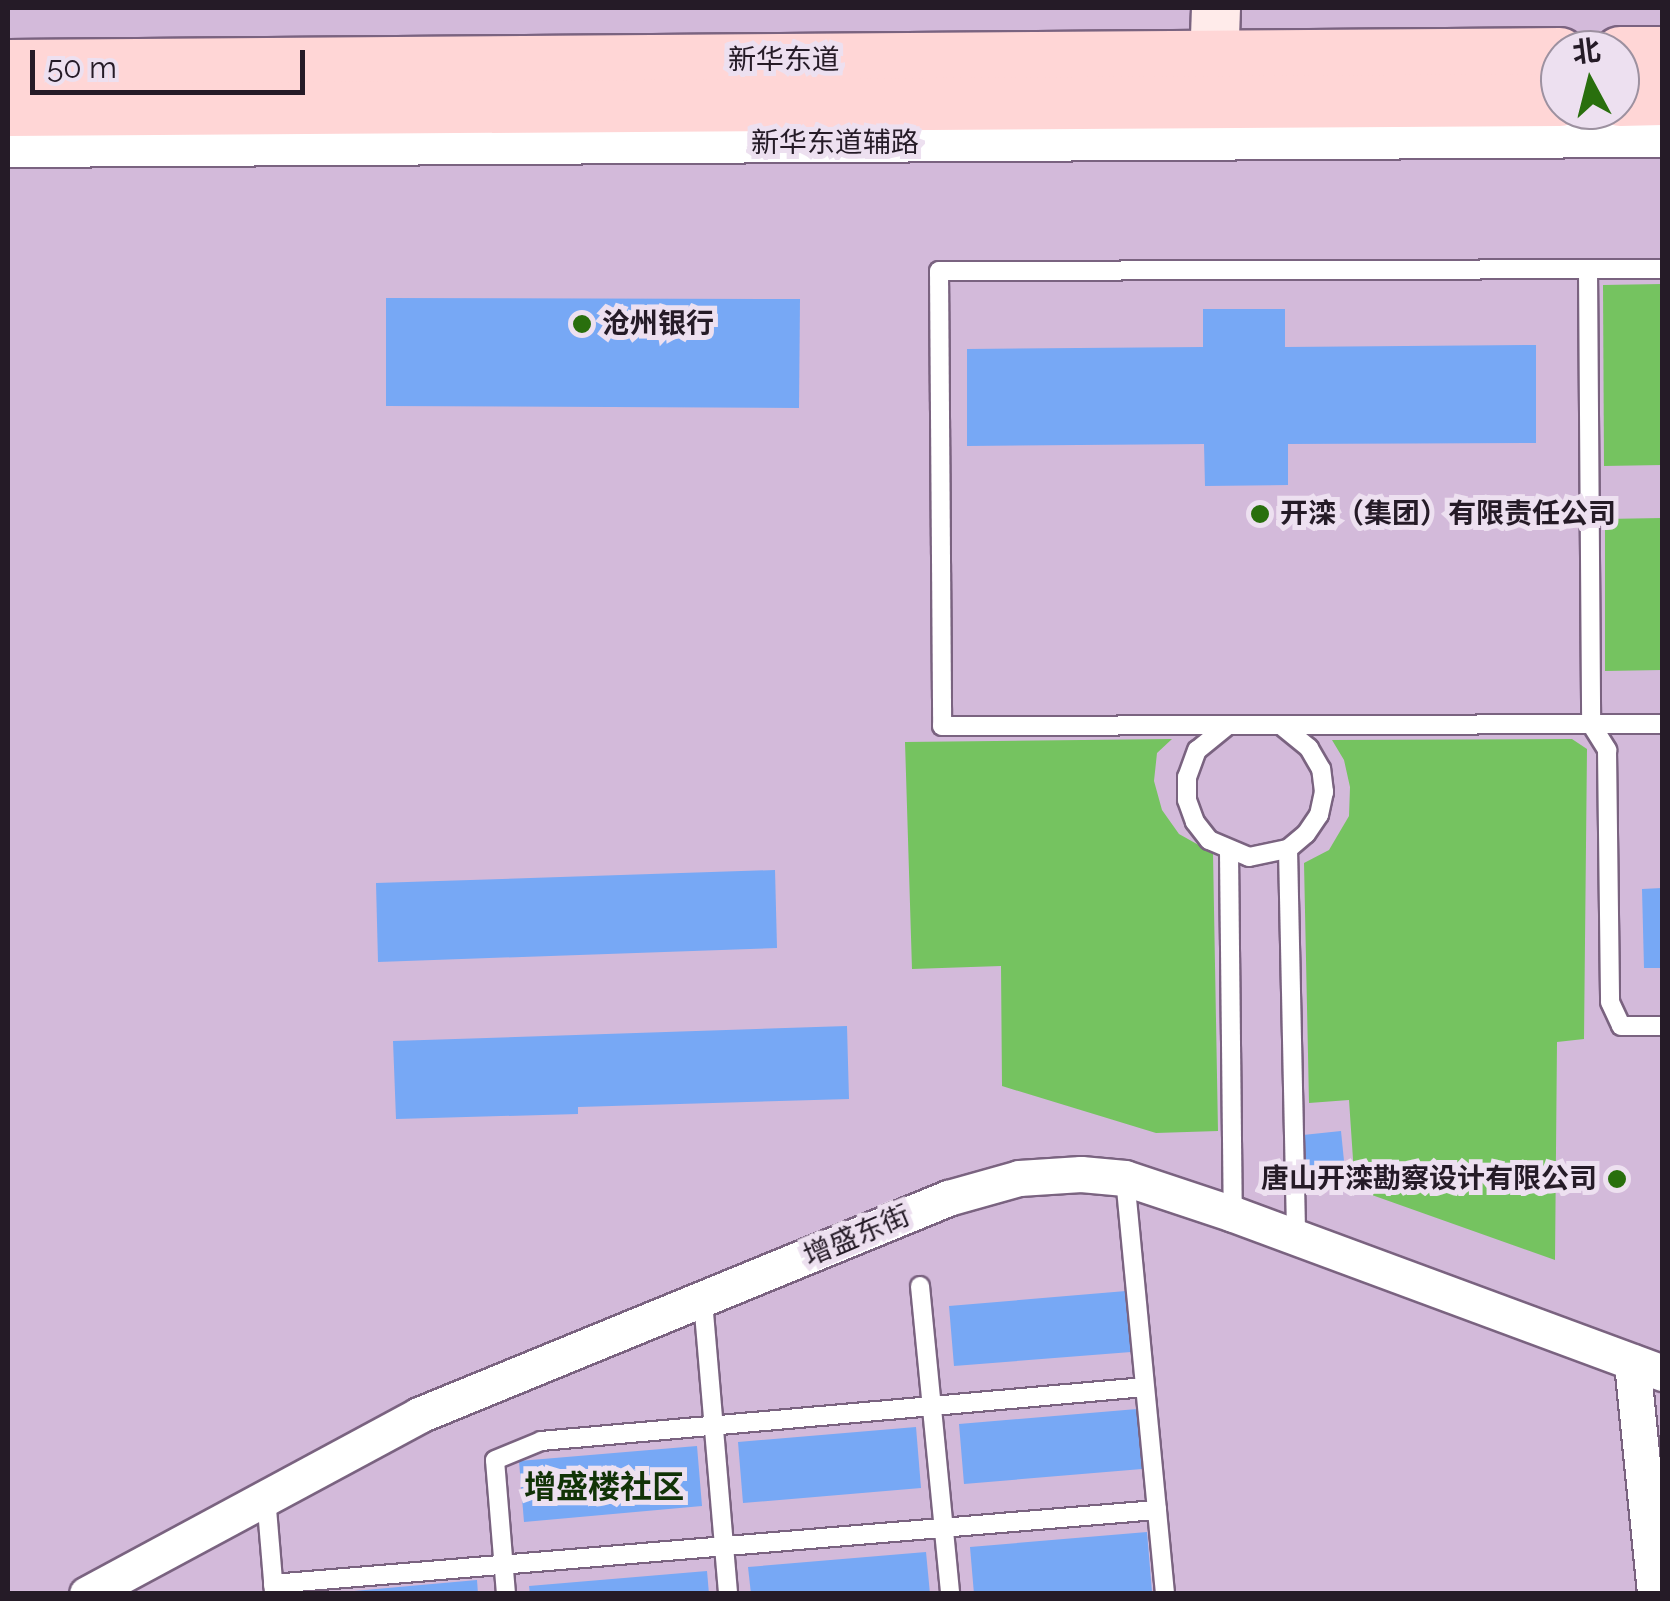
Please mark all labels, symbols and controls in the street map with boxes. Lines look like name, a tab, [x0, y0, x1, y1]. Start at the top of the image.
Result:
scale bar	[35, 30, 310, 92]
north arrow	[1540, 30, 1640, 130]
text: 北	[1571, 34, 1602, 70]
street label: 新华东道	[728, 43, 840, 77]
text: 50 m	[47, 50, 117, 85]
street label: 新华东道辅路	[751, 126, 919, 160]
place label: 沧州银行	[602, 307, 714, 341]
marker: 沧州银行	[571, 313, 593, 335]
place label: 开滦（集团）有限责任公司	[1280, 497, 1616, 531]
marker: 开滦（集团）有限责任公司	[1249, 503, 1271, 525]
place label: 唐山开滦勘察设计有限公司	[1261, 1162, 1597, 1196]
marker: 唐山开滦勘察设计有限公司	[1606, 1168, 1628, 1190]
street label: 增盛东街	[799, 1199, 915, 1273]
district label: 增盛楼社区	[524, 1468, 684, 1506]

